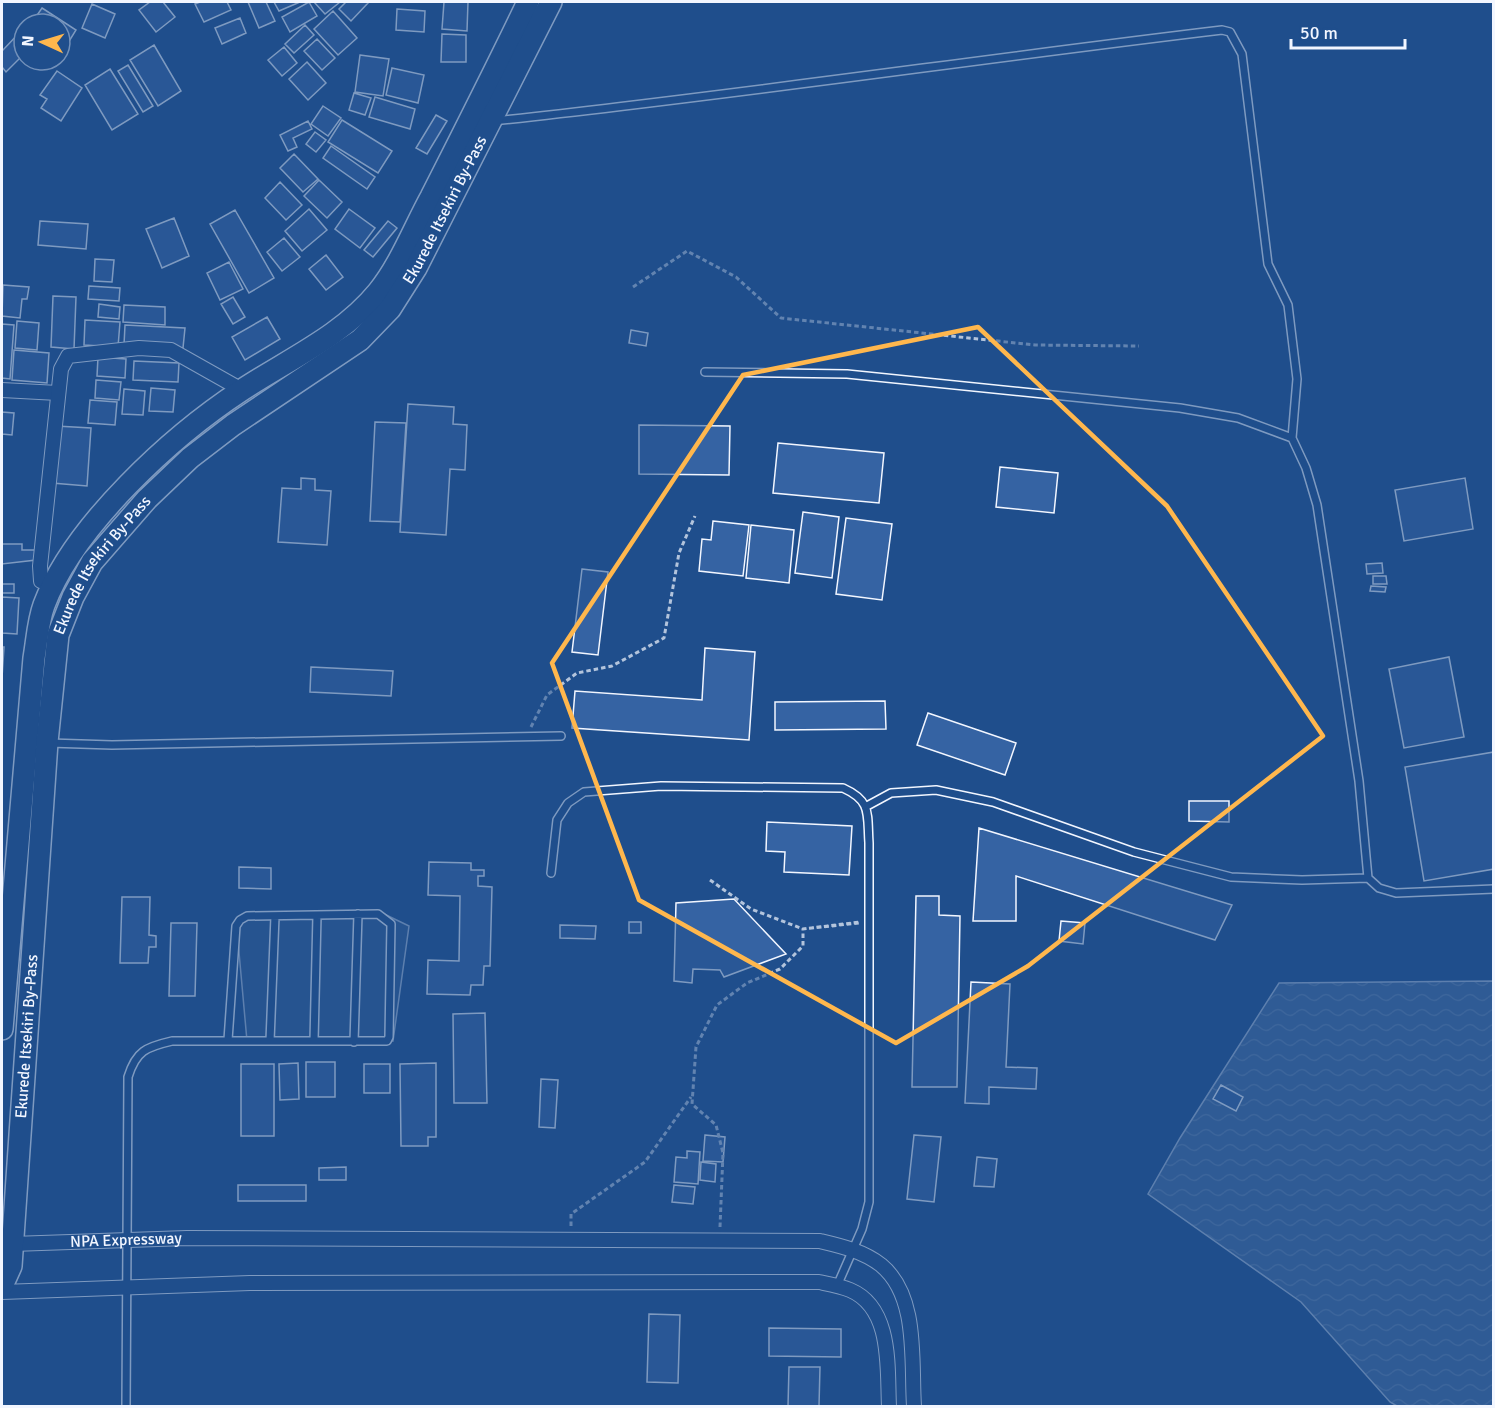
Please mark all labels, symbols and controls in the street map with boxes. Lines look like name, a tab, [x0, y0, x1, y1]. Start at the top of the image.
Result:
north arrow	[12, 12, 72, 72]
scale bar	[1291, 12, 1405, 50]
text: 50 m	[1300, 22, 1338, 44]
text: N	[18, 35, 38, 47]
street label: Ekurede Itsekiri By-Pass	[398, 132, 491, 288]
street label: Ekurede Itsekiri By-Pass	[49, 492, 155, 638]
street label: Ekurede Itsekiri By-Pass	[11, 954, 42, 1119]
street label: NPA Expressway	[70, 1228, 183, 1252]

